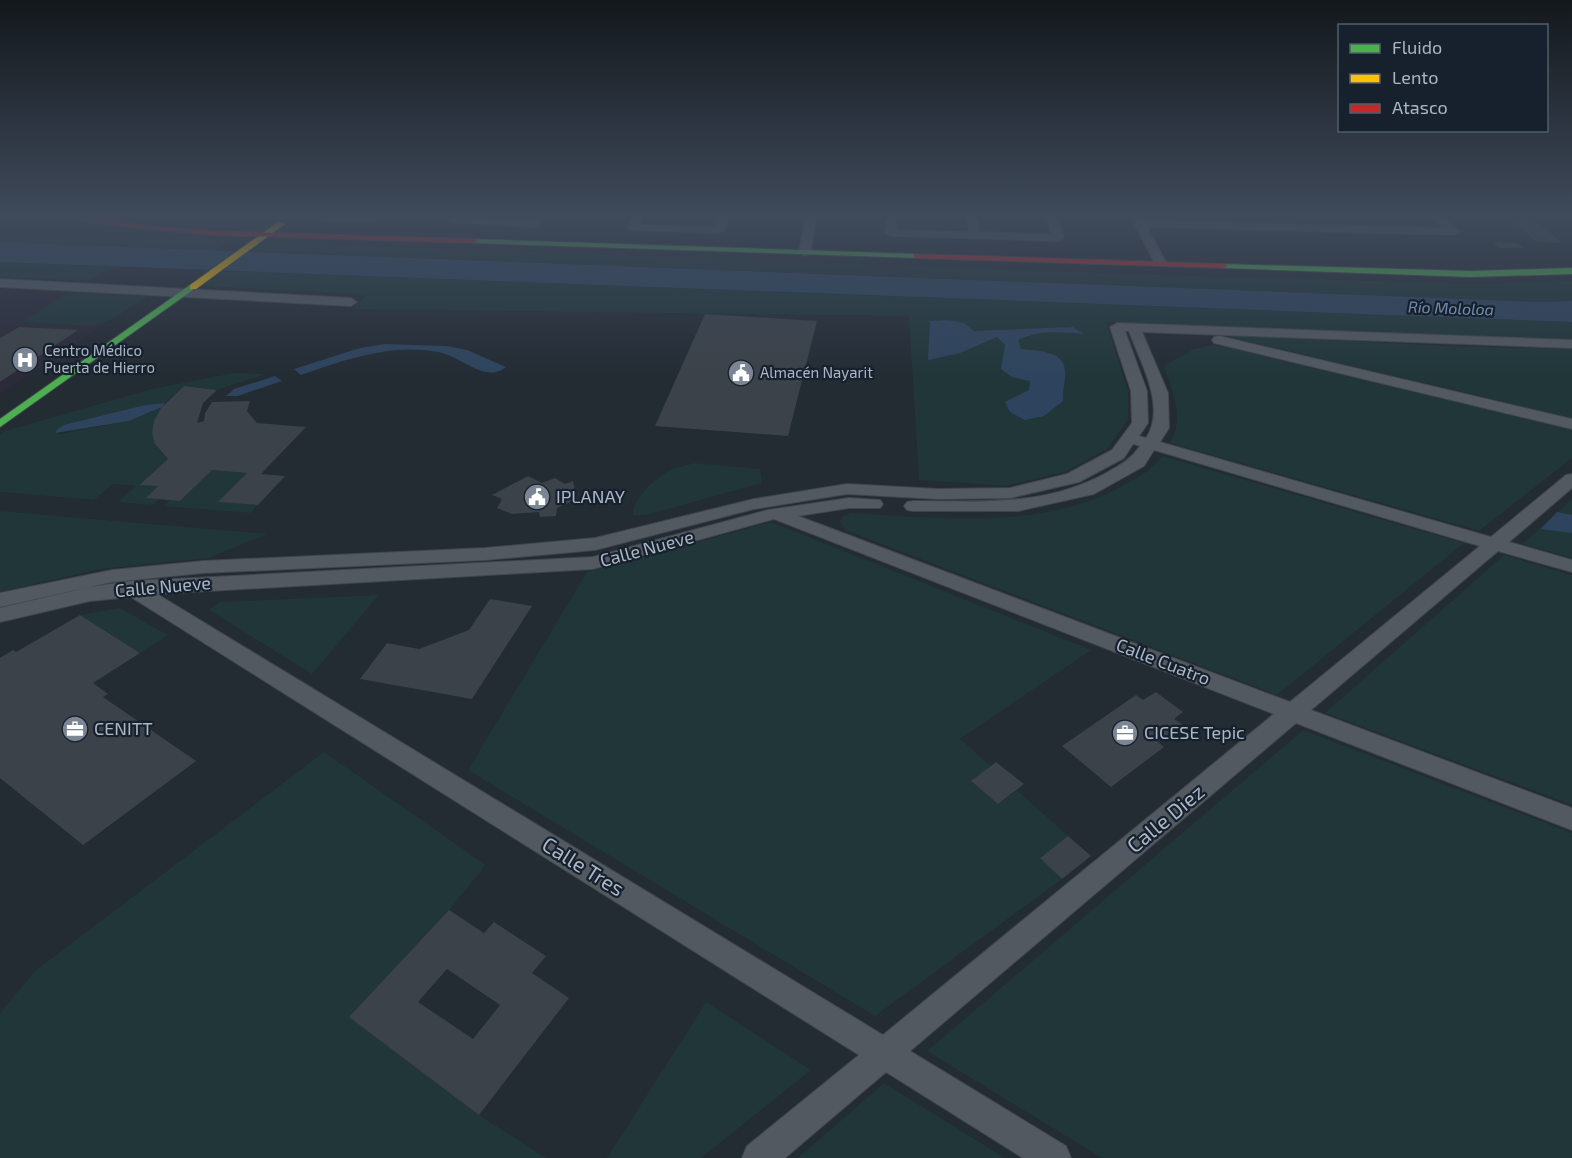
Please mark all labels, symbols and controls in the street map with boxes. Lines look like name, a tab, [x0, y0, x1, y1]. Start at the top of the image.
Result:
legend	[1338, 24, 1548, 132]
text: Fluido	[1392, 36, 1442, 58]
text: Lento	[1392, 66, 1438, 88]
text: Atasco	[1392, 96, 1448, 118]
water label: Río Mololoa	[1408, 297, 1494, 318]
place label: Centro Médico Puerta de Hierro	[44, 341, 155, 376]
hospital icon: Centro Médico Puerta de Hierro	[10, 345, 40, 375]
public building icon: Almacén Nayarit	[726, 358, 756, 388]
place label: Almacén Nayarit	[760, 363, 873, 381]
public building icon: IPLANAY	[522, 482, 552, 512]
place label: IPLANAY	[556, 485, 626, 507]
street label: Calle Nueve	[597, 525, 696, 571]
street label: Calle Nueve	[114, 571, 212, 601]
street label: Calle Cuatro	[1113, 633, 1214, 689]
office icon: CENITT	[60, 714, 90, 744]
place label: CENITT	[94, 717, 153, 739]
office icon: CICESE Tepic	[1110, 718, 1140, 748]
place label: CICESE Tepic	[1144, 721, 1245, 743]
street label: Calle Diez	[1121, 778, 1209, 857]
street label: Calle Tres	[538, 831, 629, 901]

